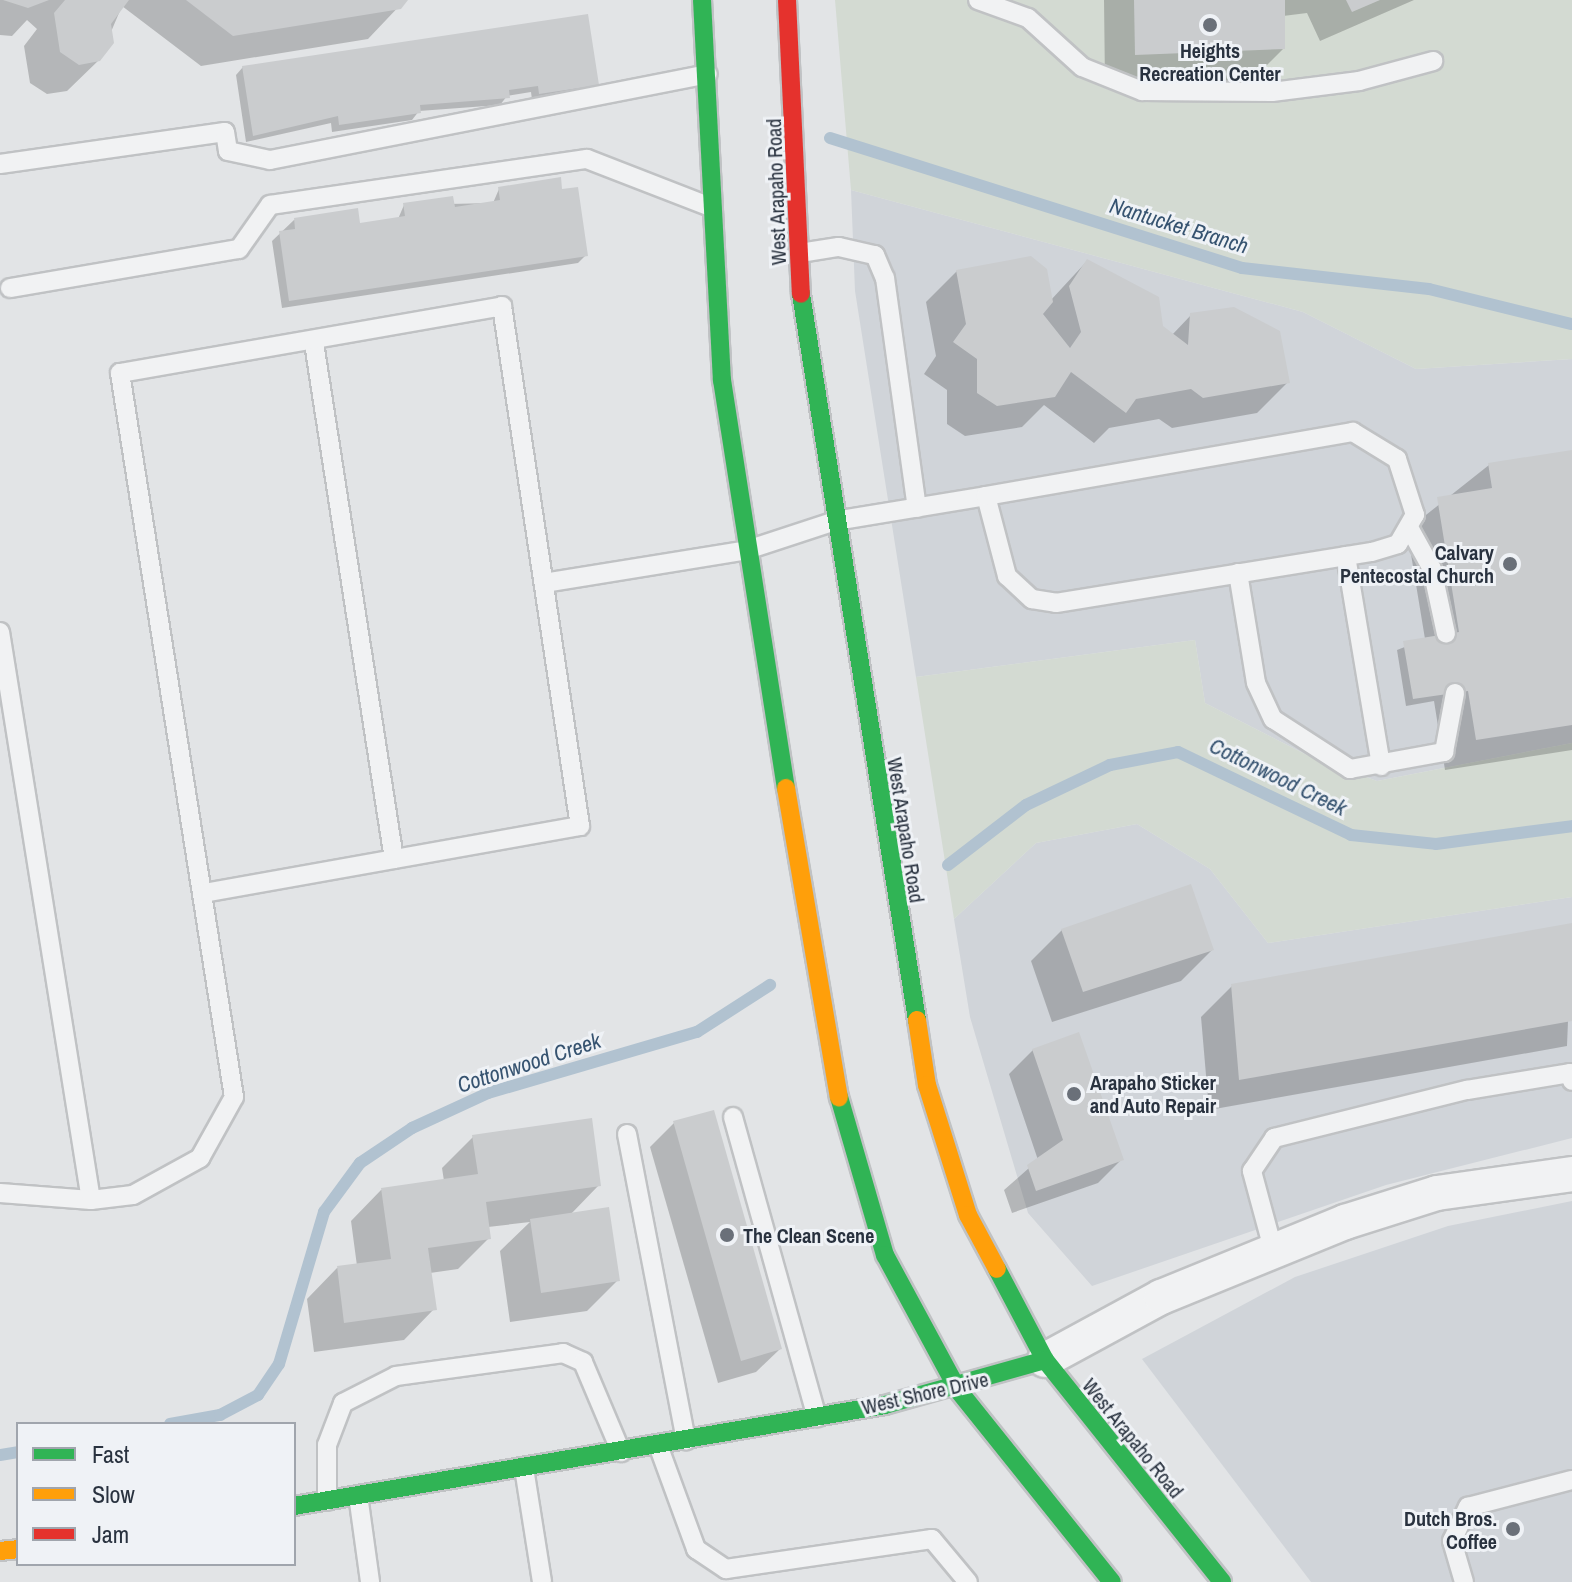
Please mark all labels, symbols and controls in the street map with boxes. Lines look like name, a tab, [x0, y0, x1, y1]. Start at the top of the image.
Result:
marker: Heights Recreation Center	[1201, 16, 1219, 34]
place label: Heights Recreation Center	[1139, 38, 1281, 85]
street label: West Arapaho Road	[761, 118, 791, 266]
water label: Nantucket Branch	[1107, 192, 1251, 260]
place label: Calvary Pentecostal Church	[1340, 540, 1494, 587]
marker: Calvary Pentecostal Church	[1501, 555, 1519, 573]
water label: Cottonwood Creek	[1205, 732, 1351, 822]
street label: West Arapaho Road	[883, 755, 929, 905]
water label: Cottonwood Creek	[454, 1027, 604, 1099]
place label: Arapaho Sticker and Auto Repair	[1090, 1070, 1217, 1117]
marker: Arapaho Sticker and Auto Repair	[1065, 1085, 1083, 1103]
place label: The Clean Scene	[743, 1223, 874, 1247]
marker: The Clean Scene	[718, 1226, 736, 1244]
street label: West Shore Drive	[859, 1367, 991, 1419]
street label: West Arapaho Road	[1077, 1373, 1189, 1503]
legend	[16, 1422, 296, 1566]
text: Fast	[92, 1438, 129, 1470]
text: Slow	[92, 1478, 135, 1510]
place label: Dutch Bros. Coffee	[1404, 1506, 1497, 1553]
text: Jam	[92, 1518, 129, 1550]
marker: Dutch Bros. Coffee	[1504, 1520, 1522, 1538]

